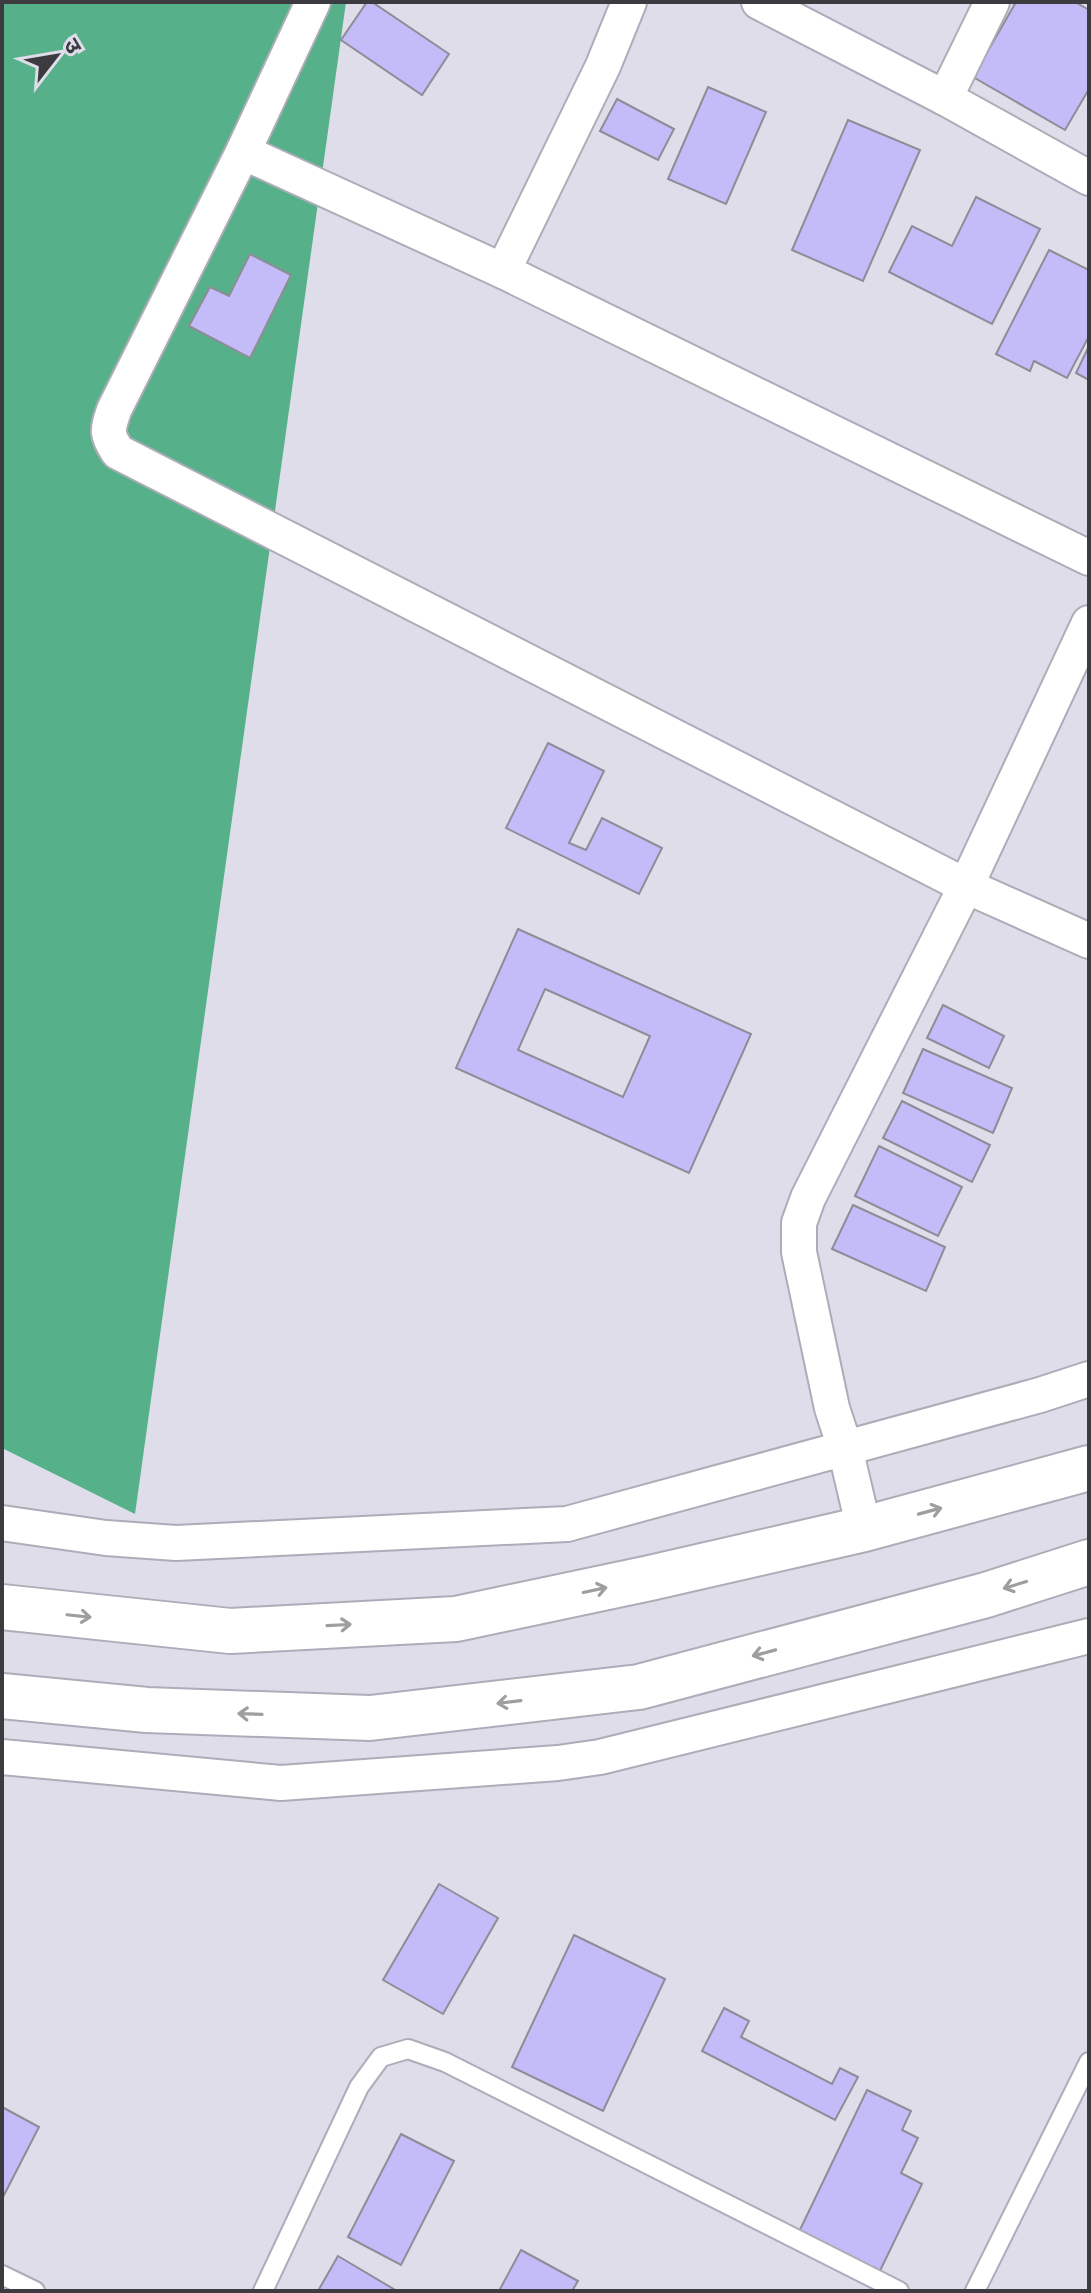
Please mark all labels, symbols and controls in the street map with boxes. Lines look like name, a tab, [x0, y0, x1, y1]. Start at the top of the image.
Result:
north arrow	[16, 16, 96, 96]
text: उ	[58, 33, 89, 59]
one-way arrow	[917, 1503, 943, 1518]
one-way arrow	[1002, 1579, 1027, 1594]
one-way arrow	[582, 1582, 608, 1597]
one-way arrow	[65, 1609, 92, 1624]
one-way arrow	[325, 1617, 351, 1632]
one-way arrow	[751, 1647, 777, 1662]
one-way arrow	[496, 1694, 523, 1709]
one-way arrow	[237, 1706, 264, 1721]

